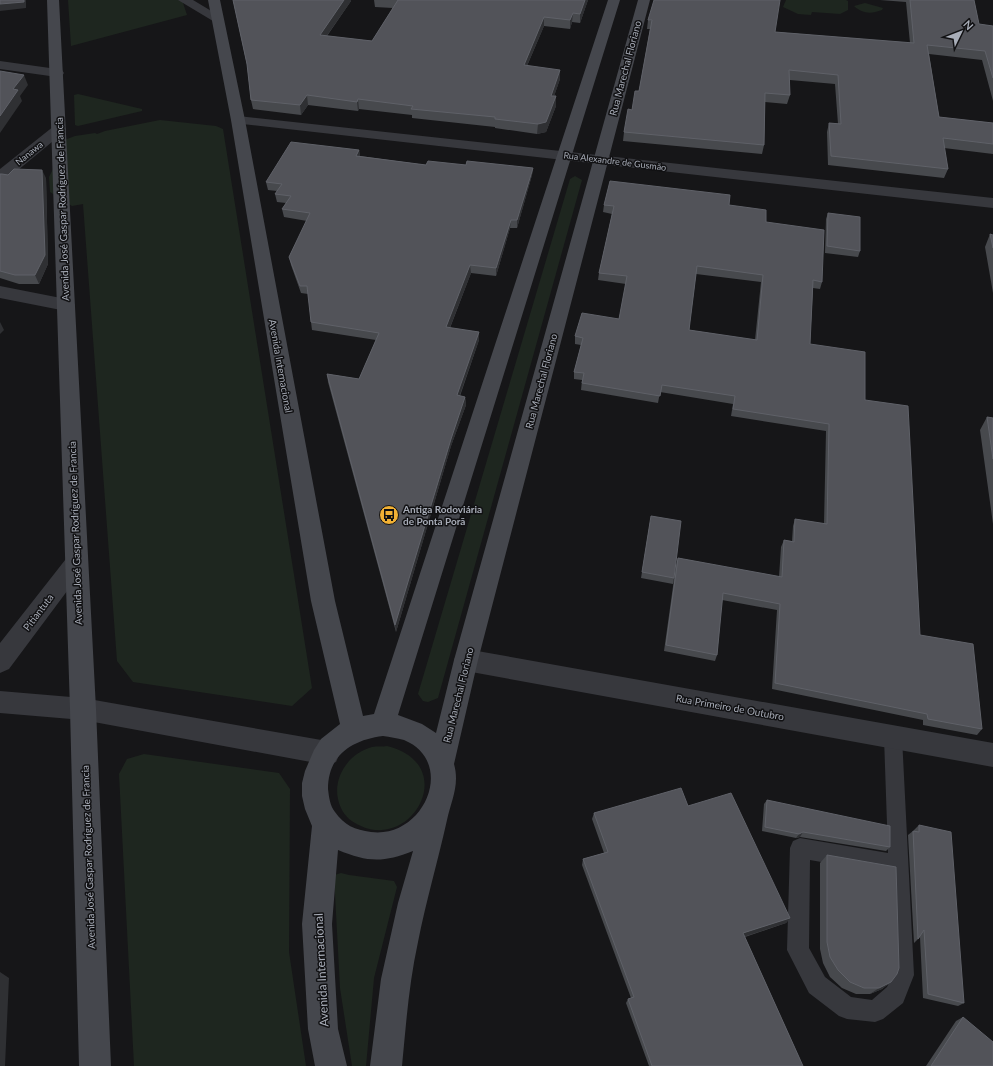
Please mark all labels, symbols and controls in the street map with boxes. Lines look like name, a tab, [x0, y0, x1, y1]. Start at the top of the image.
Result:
north arrow	[941, 12, 981, 52]
text: N	[961, 17, 976, 32]
street label: Rua Marechal Floriano	[607, 19, 644, 117]
street label: Avenida José Gaspar Rodríguez de Francia	[53, 117, 71, 301]
street label: Nanawa	[13, 139, 45, 167]
street label: Rua Alexandre de Gusmão	[563, 149, 667, 173]
street label: Avenida Internacional	[267, 318, 295, 414]
street label: Rua Marechal Floriano	[523, 332, 560, 430]
street label: Avenida José Gaspar Rodríguez de Francia	[66, 441, 84, 625]
place label: Antiga Rodoviária de Ponta Porã	[402, 503, 482, 527]
bus stop icon: Antiga Rodoviária de Ponta Porã	[378, 504, 400, 526]
street label: Pitiantuta	[20, 591, 56, 633]
street label: Rua Marechal Floriano	[440, 646, 476, 744]
street label: Rua Primeiro de Outubro	[675, 692, 785, 722]
street label: Avenida José Gaspar Rodríguez de Francia	[79, 765, 97, 949]
street label: Avenida Internacional	[311, 913, 331, 1027]

